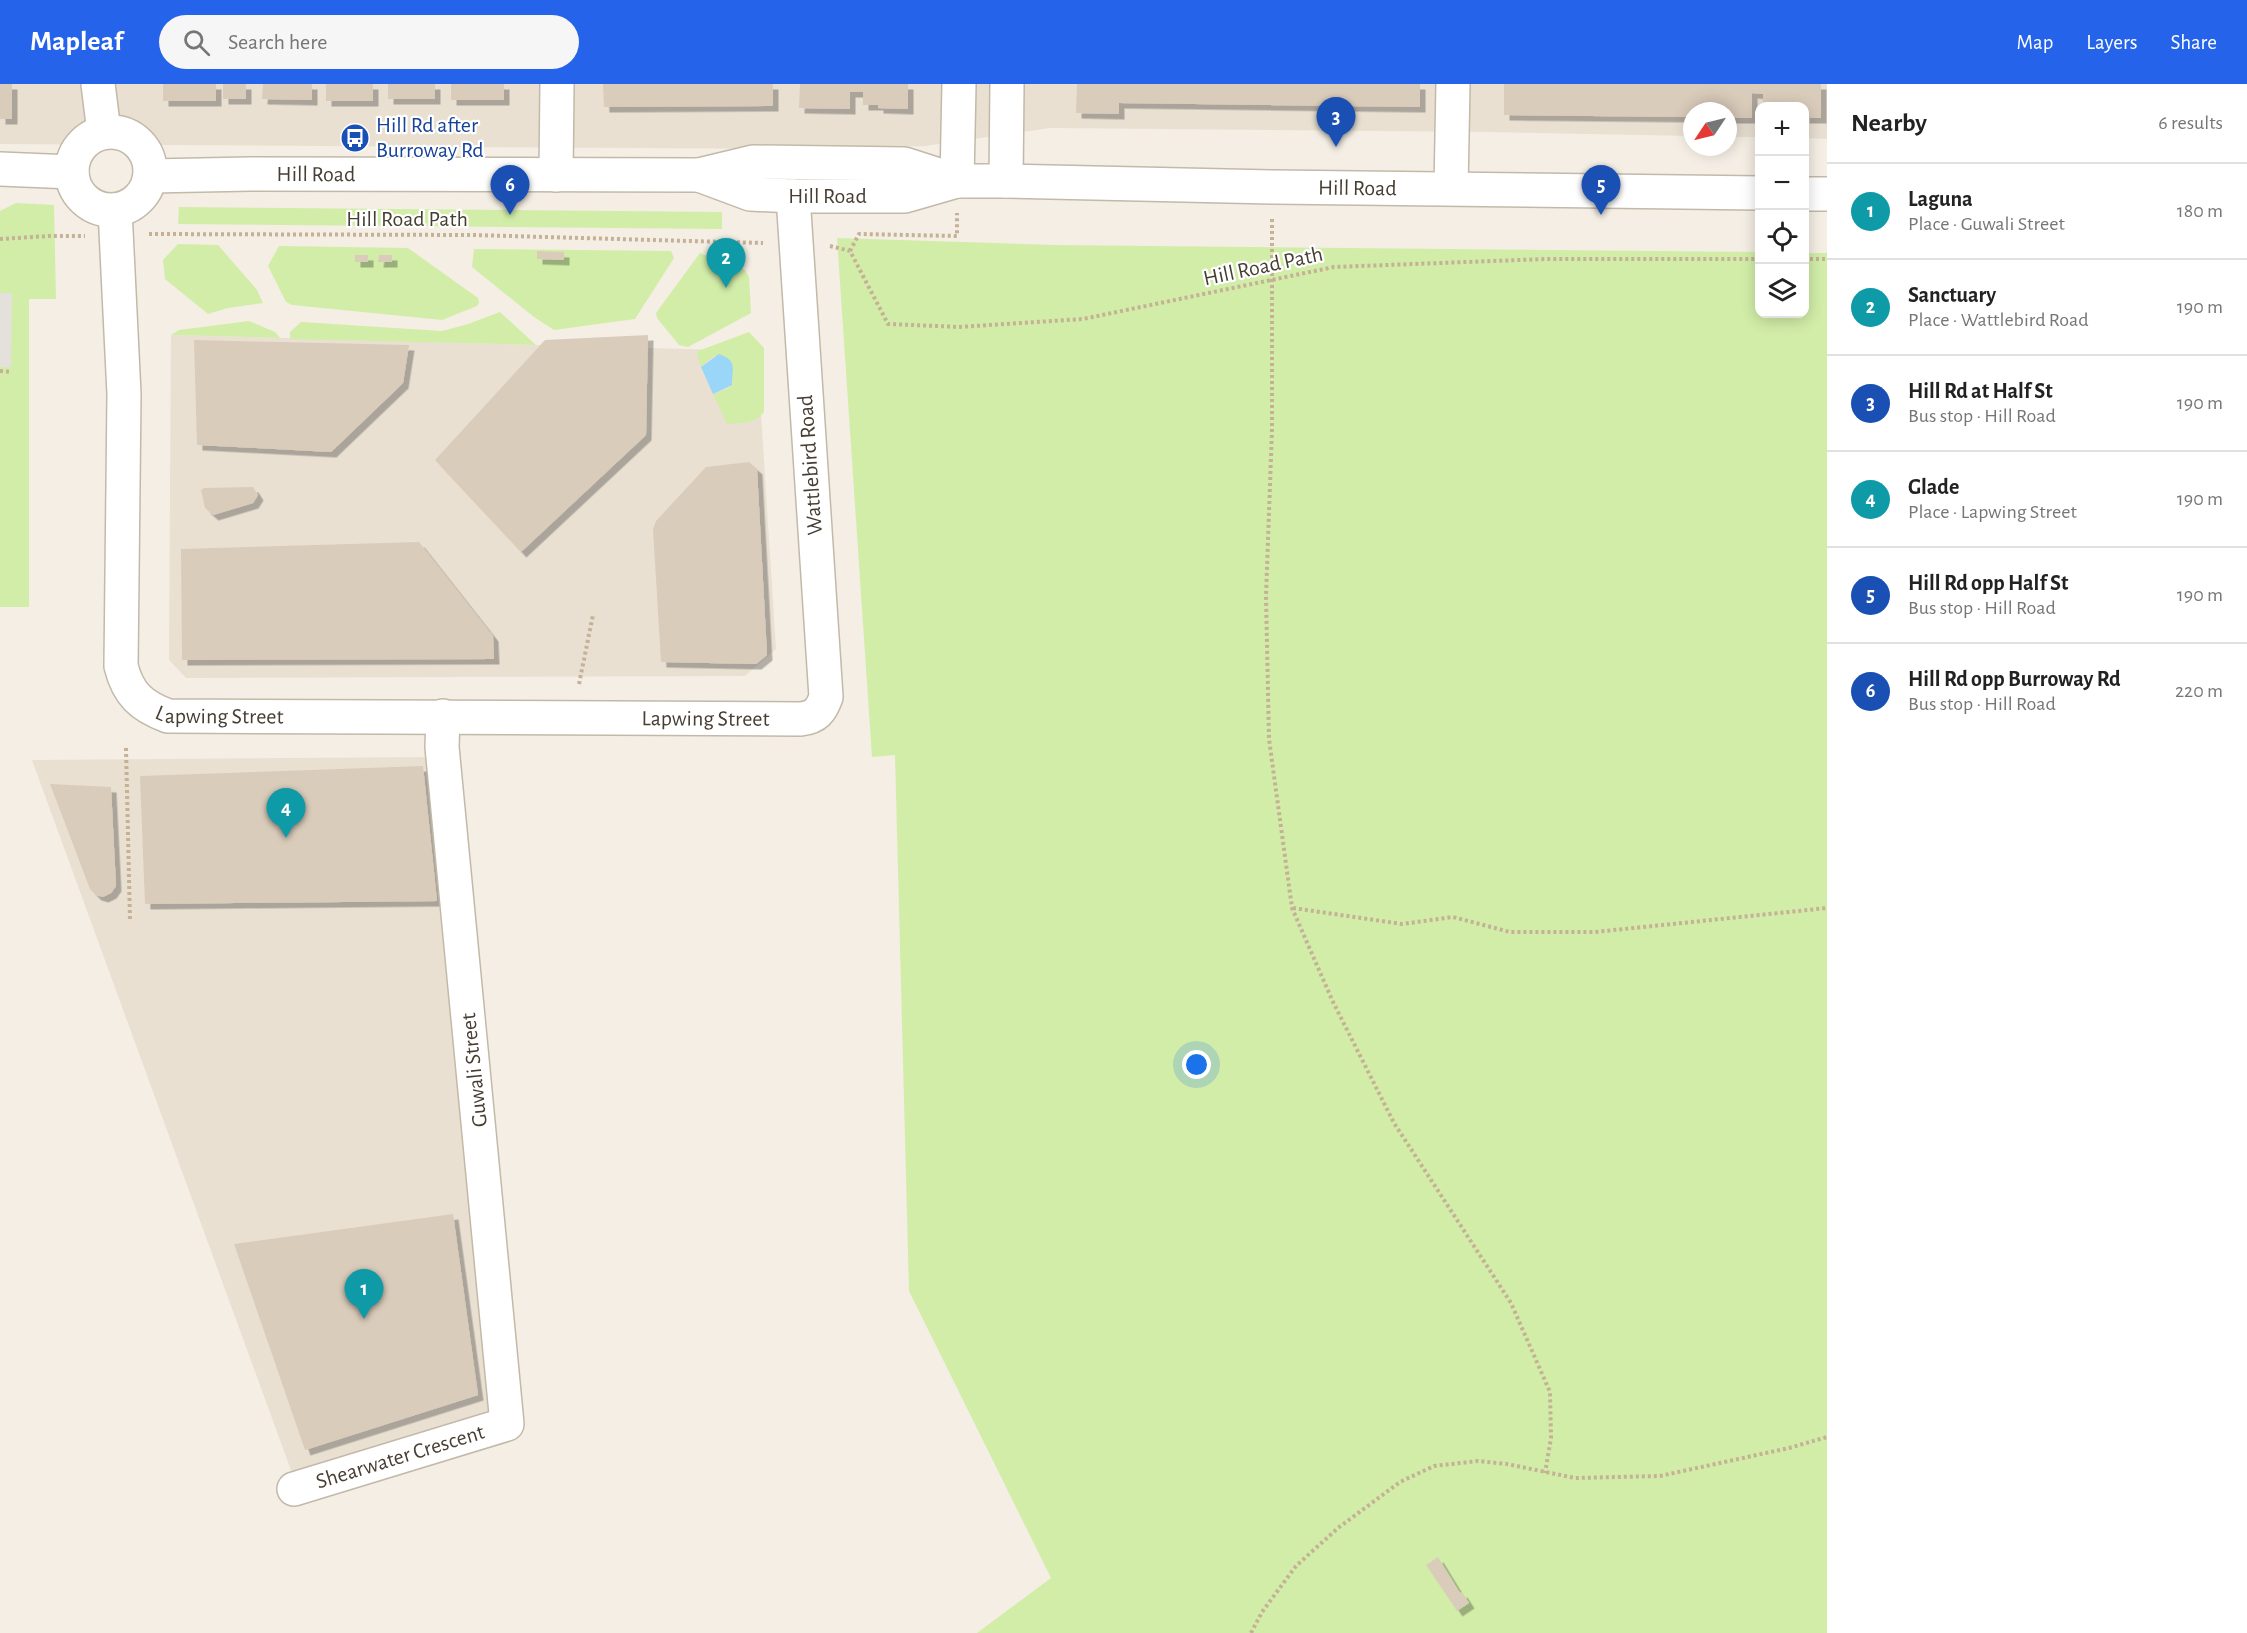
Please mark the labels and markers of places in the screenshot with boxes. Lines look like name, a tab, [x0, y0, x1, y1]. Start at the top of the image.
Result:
pin: 3	[1316, 98, 1356, 147]
place label: Hill Rd after Burroway Rd	[376, 114, 484, 161]
bus stop icon: Hill Rd after Burroway Rd	[339, 122, 371, 154]
pin: 6	[490, 166, 530, 215]
pin: 5	[1582, 166, 1620, 215]
pin: 2	[706, 238, 746, 288]
pin: 4	[266, 788, 306, 838]
pin: 1	[344, 1270, 384, 1319]

